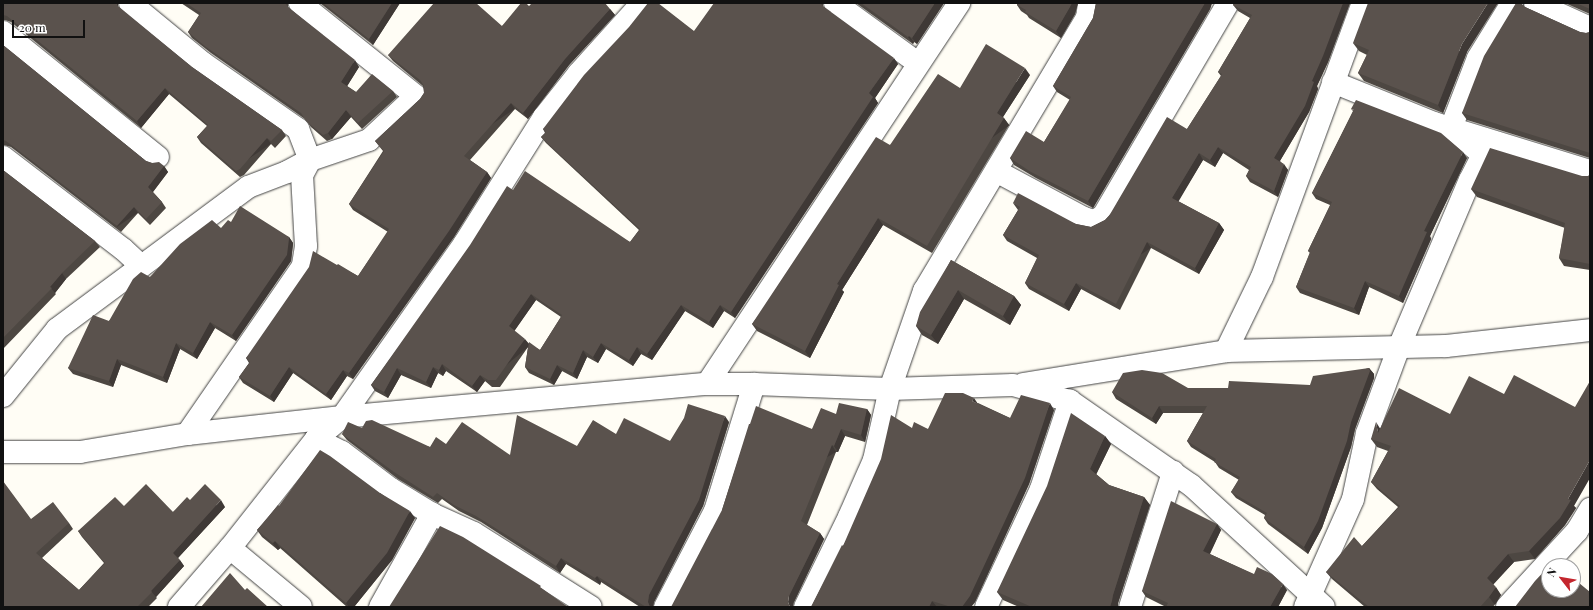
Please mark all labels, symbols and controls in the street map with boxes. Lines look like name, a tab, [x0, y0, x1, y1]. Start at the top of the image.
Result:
scale bar	[14, 12, 87, 38]
text: 20 m	[19, 19, 46, 35]
north arrow	[1541, 558, 1581, 598]
text: N	[1543, 565, 1560, 579]

